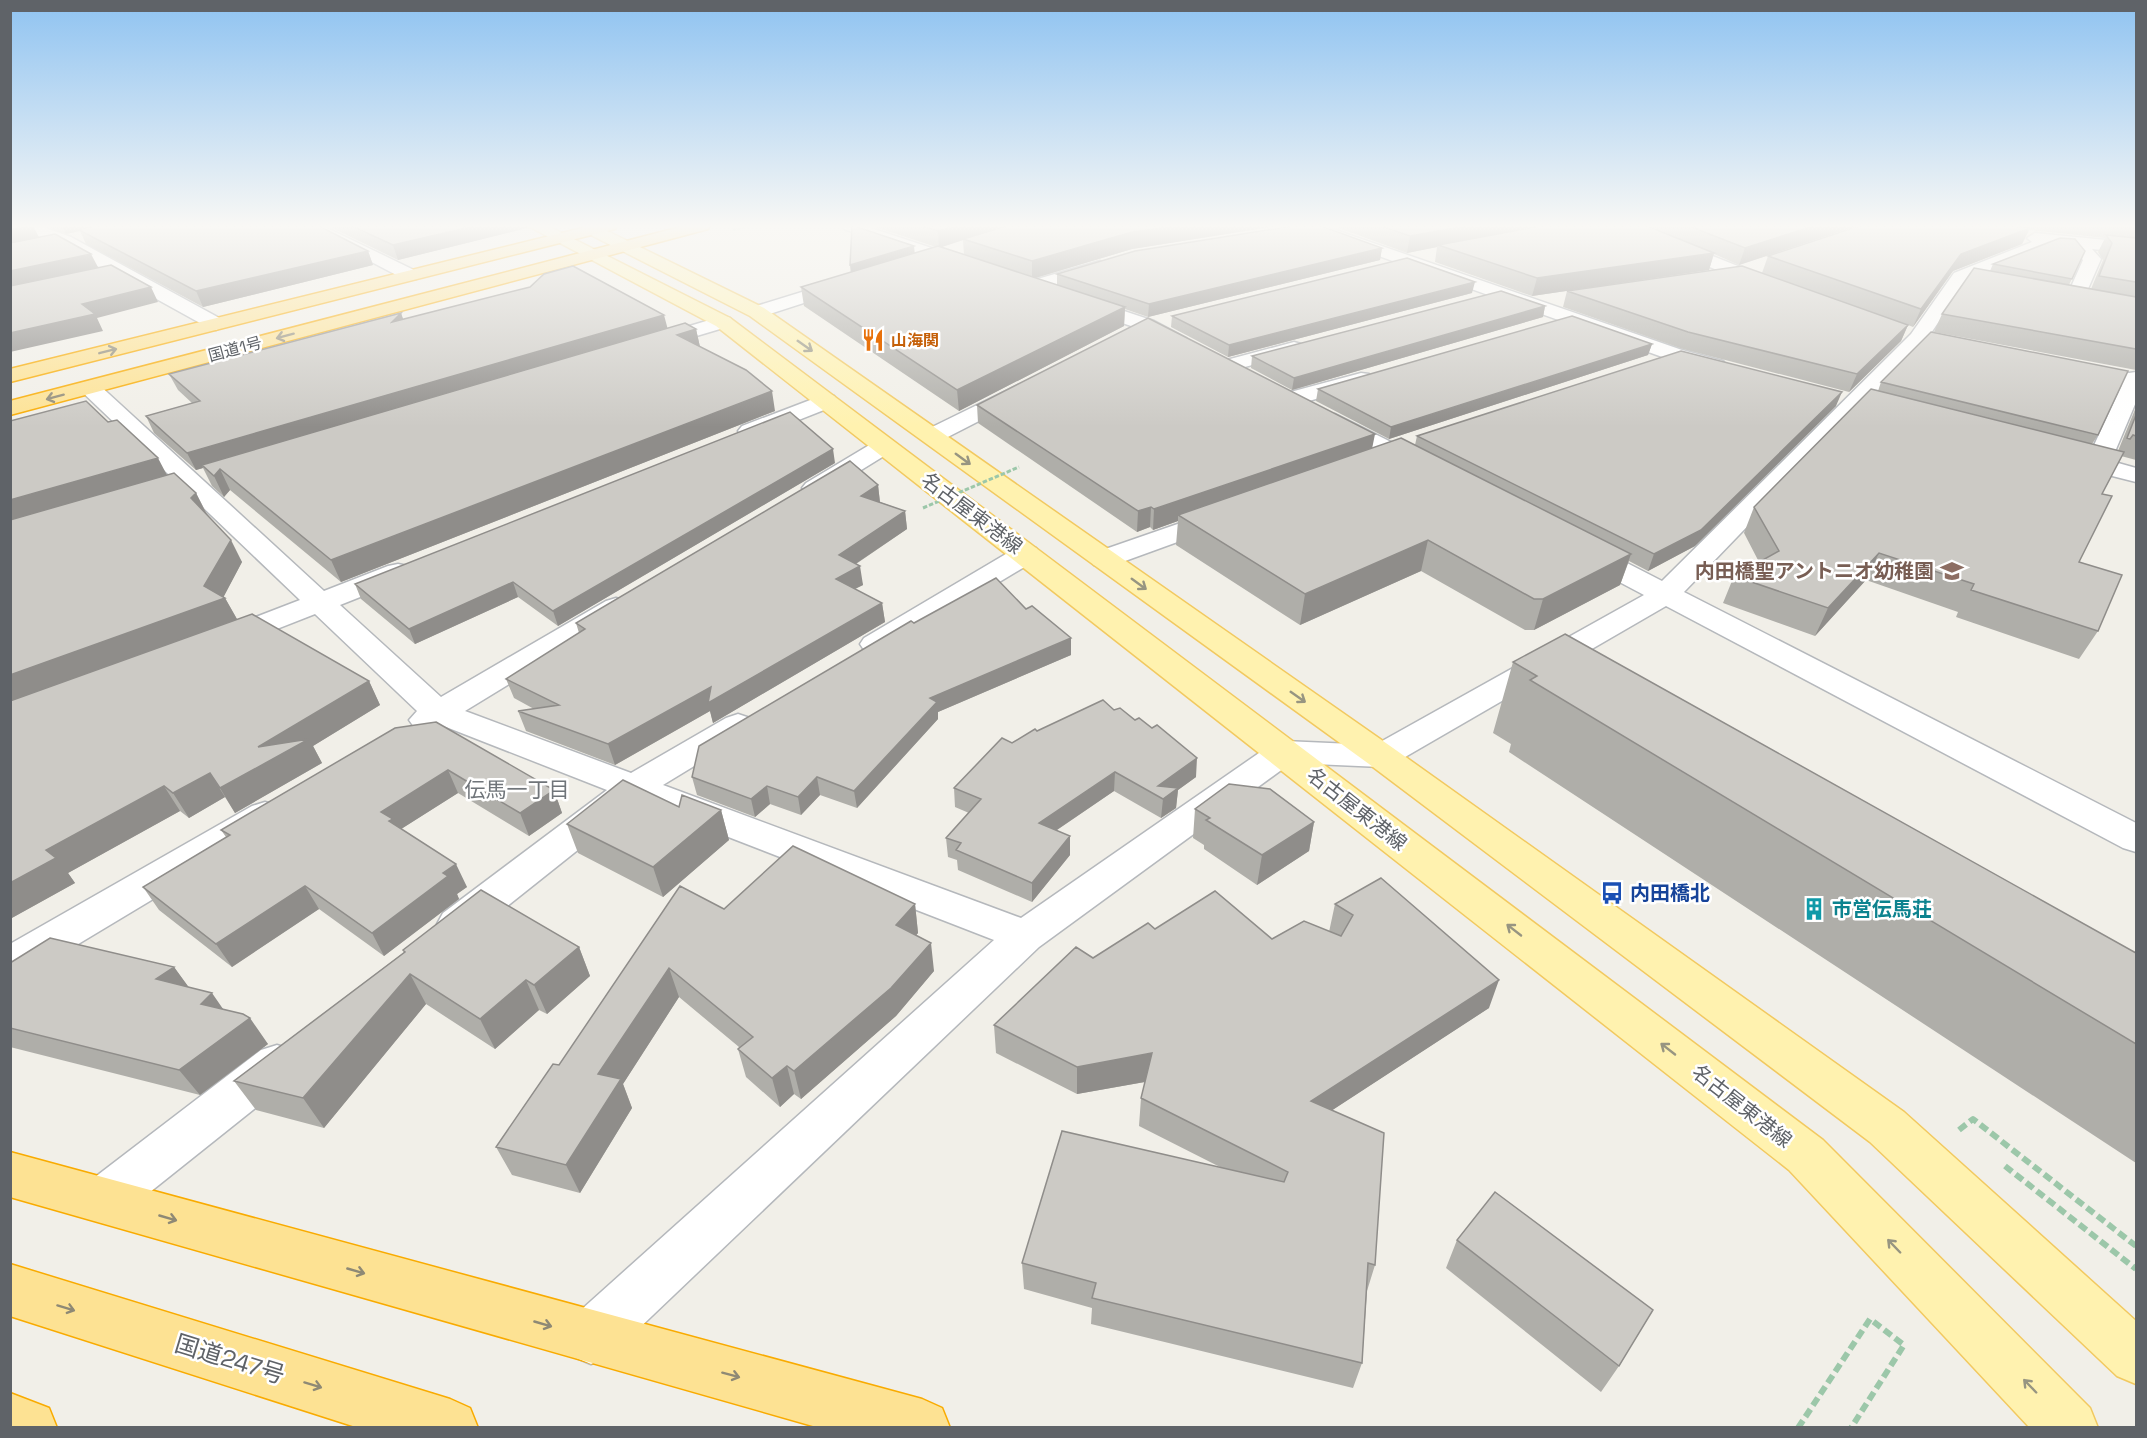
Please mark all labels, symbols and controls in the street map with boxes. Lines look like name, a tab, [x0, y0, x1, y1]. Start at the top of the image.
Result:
restaurant icon: 山海関	[860, 327, 886, 353]
place label: 山海関	[891, 330, 939, 351]
one-way arrow	[275, 331, 294, 342]
street label: 国道1号	[206, 332, 264, 366]
one-way arrow	[796, 339, 812, 352]
one-way arrow	[98, 345, 117, 357]
one-way arrow	[46, 391, 65, 403]
one-way arrow	[955, 453, 971, 465]
street label: 名古屋東港線	[916, 467, 1028, 559]
place label: 内田橋聖アントニオ幼稚園	[1695, 558, 1934, 584]
school or university icon: 内田橋聖アントニオ幼稚園	[1939, 558, 1965, 584]
one-way arrow	[1131, 578, 1147, 590]
one-way arrow	[1289, 691, 1305, 703]
street label: 名古屋東港線	[1302, 762, 1412, 856]
district label: 伝馬一丁目	[465, 776, 570, 803]
bus stop icon: 内田橋北	[1599, 880, 1625, 906]
place label: 内田橋北	[1630, 880, 1710, 906]
building icon: 市営伝馬荘	[1801, 896, 1827, 922]
place label: 市営伝馬荘	[1832, 896, 1932, 922]
one-way arrow	[1506, 923, 1522, 936]
one-way arrow	[1661, 1042, 1677, 1055]
street label: 名古屋東港線	[1687, 1059, 1797, 1153]
one-way arrow	[158, 1213, 177, 1224]
one-way arrow	[1887, 1238, 1901, 1253]
one-way arrow	[346, 1266, 365, 1277]
one-way arrow	[56, 1303, 75, 1314]
one-way arrow	[533, 1318, 552, 1330]
street label: 国道247号	[171, 1328, 289, 1390]
one-way arrow	[721, 1370, 740, 1382]
one-way arrow	[2022, 1378, 2037, 1393]
one-way arrow	[303, 1380, 322, 1391]

